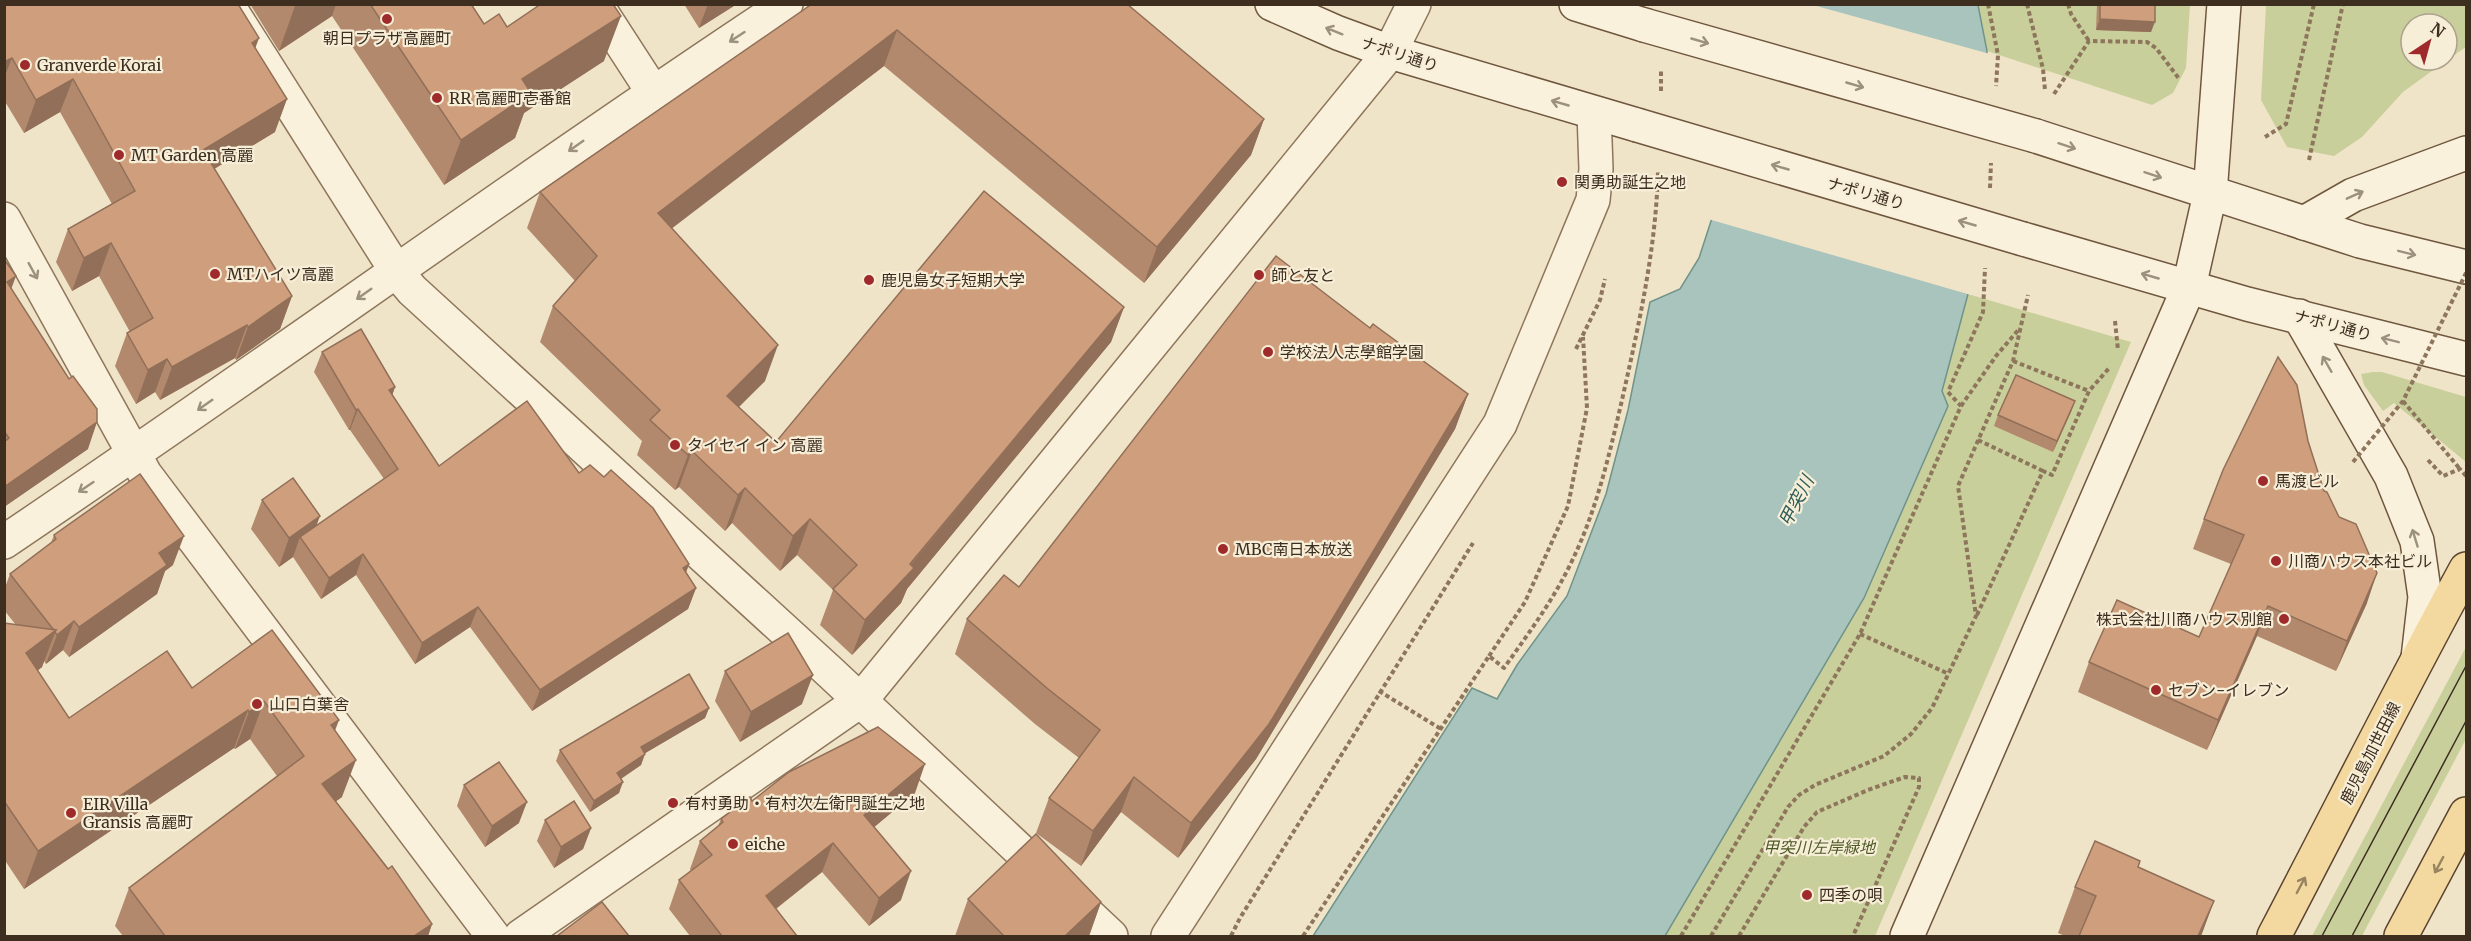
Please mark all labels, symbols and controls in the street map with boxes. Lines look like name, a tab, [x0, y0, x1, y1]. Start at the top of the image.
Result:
marker: 朝日プラザ高麗町	[380, 12, 394, 26]
north arrow	[2399, 12, 2459, 72]
text: N	[2427, 18, 2449, 42]
one-way arrow	[1326, 25, 1344, 36]
place label: 朝日プラザ高麗町	[323, 28, 451, 48]
one-way arrow	[730, 31, 746, 43]
street label: ナポリ通り	[1359, 32, 1441, 76]
one-way arrow	[1691, 36, 1710, 47]
place label: Granverde Korai	[37, 55, 161, 75]
marker: Granverde Korai	[18, 58, 32, 72]
one-way arrow	[1845, 79, 1864, 91]
place label: RR 高麗町壱番館	[449, 88, 571, 108]
marker: RR 高麗町壱番館	[430, 91, 444, 105]
one-way arrow	[1551, 97, 1570, 108]
one-way arrow	[569, 140, 585, 152]
one-way arrow	[2057, 141, 2076, 152]
place label: MT Garden 高麗	[131, 145, 253, 165]
marker: MT Garden 高麗	[112, 148, 126, 162]
one-way arrow	[1771, 161, 1790, 172]
one-way arrow	[2143, 170, 2162, 181]
place label: 関勇助誕生之地	[1574, 172, 1686, 192]
street label: ナポリ通り	[1825, 172, 1907, 214]
marker: 関勇助誕生之地	[1555, 175, 1569, 189]
one-way arrow	[2345, 189, 2363, 201]
one-way arrow	[1958, 217, 1977, 228]
one-way arrow	[2398, 248, 2417, 260]
one-way arrow	[27, 262, 39, 279]
place label: MTハイツ高麗	[227, 264, 333, 284]
place label: 師と友と	[1271, 265, 1335, 285]
marker: MTハイツ高麗	[208, 267, 222, 281]
marker: 師と友と	[1252, 268, 1266, 282]
place label: 鹿児島女子短期大学	[881, 270, 1025, 290]
one-way arrow	[2141, 270, 2160, 281]
marker: 鹿児島女子短期大学	[862, 273, 876, 287]
one-way arrow	[357, 288, 373, 300]
street label: ナポリ通り	[2292, 305, 2374, 345]
one-way arrow	[2381, 334, 2400, 346]
place label: 学校法人志學館学園	[1280, 342, 1424, 362]
marker: 学校法人志學館学園	[1261, 345, 1275, 359]
one-way arrow	[2320, 356, 2332, 373]
one-way arrow	[197, 399, 213, 411]
place label: タイセイ イン 高麗	[687, 435, 823, 455]
marker: タイセイ イン 高麗	[668, 438, 682, 452]
water label: 甲突川	[1773, 470, 1819, 530]
place label: 馬渡ビル	[2275, 471, 2339, 491]
marker: 馬渡ビル	[2256, 474, 2270, 488]
one-way arrow	[78, 481, 95, 493]
one-way arrow	[2409, 529, 2420, 548]
place label: MBC南日本放送	[1235, 539, 1353, 559]
marker: MBC南日本放送	[1216, 542, 1230, 556]
place label: 川商ハウス本社ビル	[2288, 551, 2432, 571]
marker: 川商ハウス本社ビル	[2269, 554, 2283, 568]
place label: 株式会社川商ハウス別館	[2096, 609, 2272, 629]
marker: 株式会社川商ハウス別館	[2277, 612, 2291, 626]
place label: セブン-イレブン	[2168, 680, 2289, 700]
marker: セブン-イレブン	[2149, 683, 2163, 697]
place label: 山口白葉舎	[269, 694, 349, 714]
marker: 山口白葉舎	[250, 697, 264, 711]
street label: 鹿児島加世田線	[2336, 699, 2404, 807]
place label: 有村勇助・有村次左衛門誕生之地	[685, 793, 925, 813]
place label: EIR Villa Gransis 高麗町	[83, 794, 193, 832]
marker: 有村勇助・有村次左衛門誕生之地	[666, 796, 680, 810]
marker: EIR Villa Gransis 高麗町	[64, 806, 78, 820]
place label: eiche	[745, 834, 785, 854]
marker: eiche	[726, 837, 740, 851]
park label: 甲突川左岸緑地	[1763, 837, 1877, 857]
one-way arrow	[2433, 856, 2445, 873]
one-way arrow	[2296, 876, 2307, 894]
place label: 四季の唄	[1819, 885, 1883, 905]
marker: 四季の唄	[1800, 888, 1814, 902]

